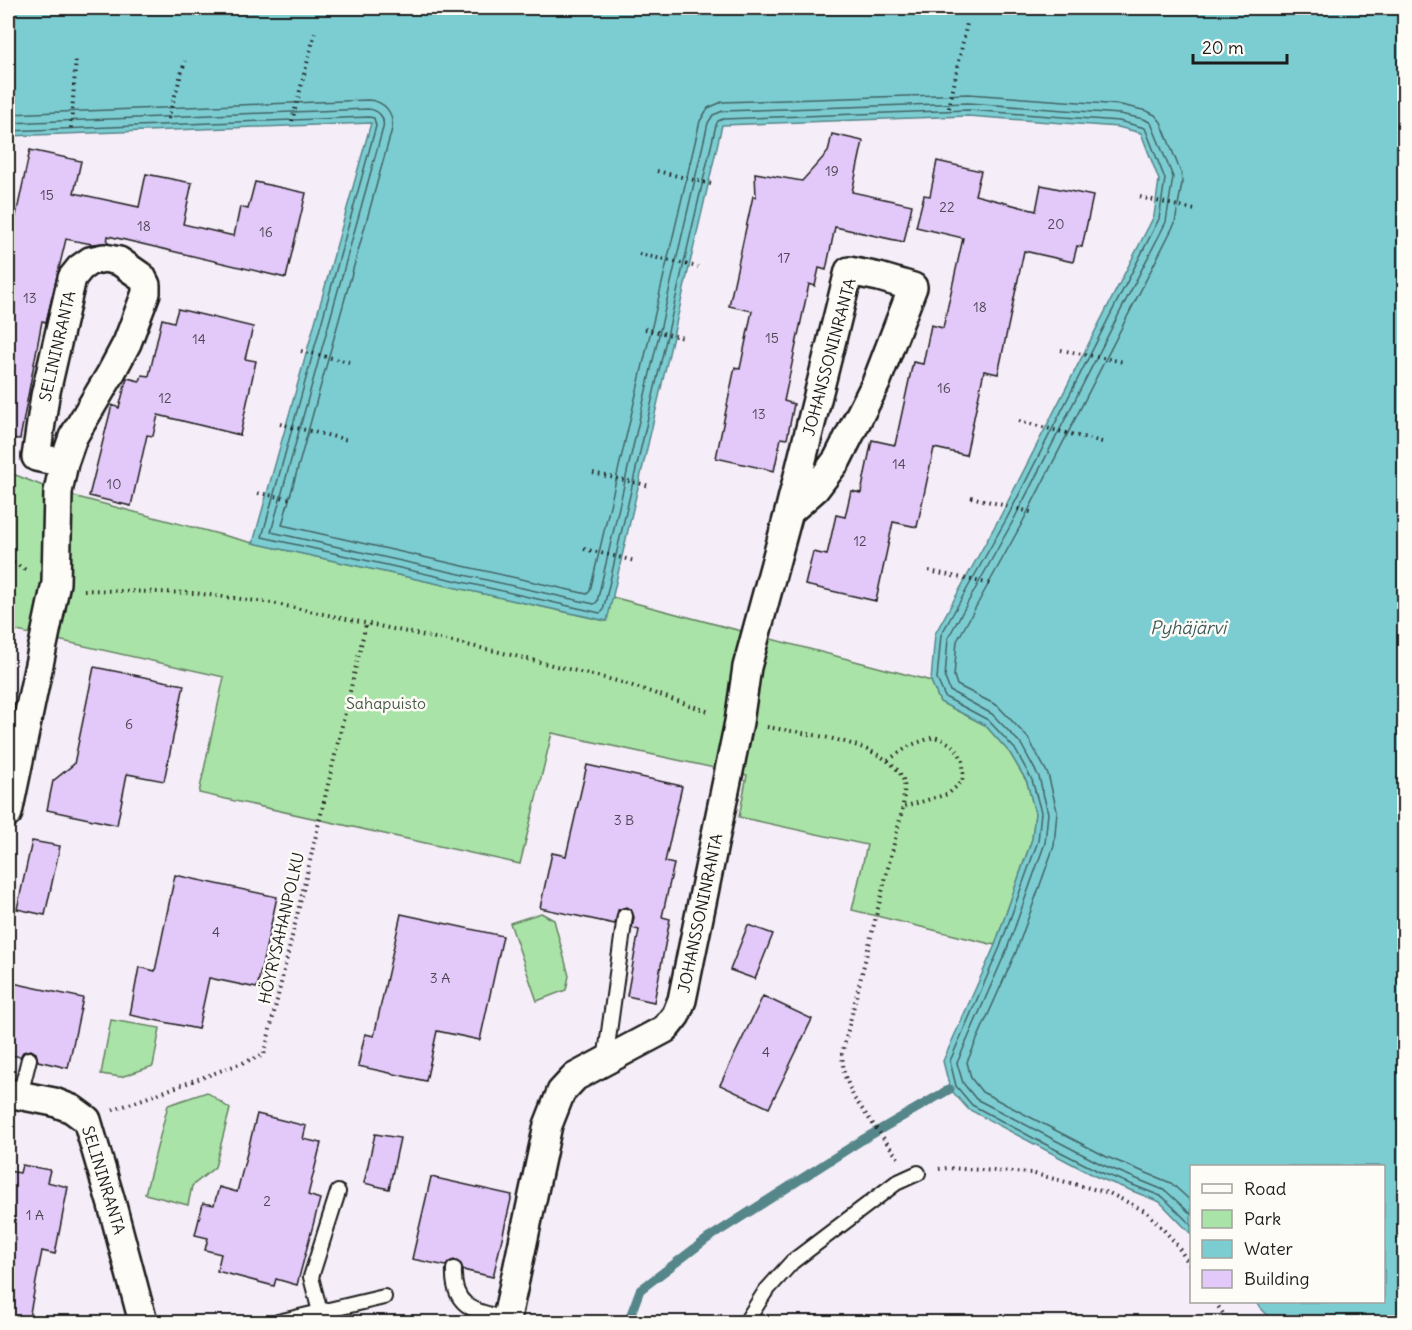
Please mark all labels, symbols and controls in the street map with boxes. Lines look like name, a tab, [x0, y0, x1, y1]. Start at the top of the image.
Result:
scale bar	[1193, 27, 1288, 65]
text: 20 m	[1202, 36, 1244, 59]
house number: 19	[825, 162, 839, 180]
house number: 15	[40, 186, 54, 204]
house number: 22	[939, 198, 955, 216]
house number: 20	[1048, 215, 1064, 233]
house number: 18	[137, 217, 151, 235]
house number: 16	[259, 223, 273, 241]
house number: 17	[778, 249, 790, 267]
street label: JOHANSSONINRANTA	[798, 276, 860, 438]
house number: 13	[23, 289, 37, 307]
street label: SELININRANTA	[35, 289, 79, 403]
house number: 18	[973, 298, 987, 316]
house number: 15	[765, 329, 779, 347]
house number: 14	[192, 330, 206, 348]
house number: 16	[937, 379, 951, 397]
house number: 12	[158, 389, 172, 407]
house number: 13	[752, 405, 766, 423]
house number: 14	[892, 455, 906, 473]
house number: 10	[107, 475, 121, 493]
house number: 12	[853, 532, 867, 550]
water label: Pyhäjärvi	[1150, 616, 1228, 639]
park label: Sahapuisto	[346, 693, 426, 713]
house number: 6	[125, 715, 133, 733]
house number: 3 B	[614, 811, 634, 829]
street label: JOHANSSONINRANTA	[673, 832, 727, 994]
street label: HÖYRYSAHANPOLKU	[254, 850, 308, 1006]
house number: 4	[212, 923, 220, 941]
house number: 3 A	[430, 969, 450, 987]
house number: 4	[762, 1043, 770, 1061]
street label: SELININRANTA	[78, 1123, 130, 1237]
legend	[1190, 1165, 1385, 1303]
text: Road	[1244, 1177, 1287, 1200]
house number: 2	[263, 1192, 271, 1210]
house number: 1 A	[26, 1206, 44, 1224]
text: Park	[1244, 1207, 1281, 1230]
text: Water	[1244, 1237, 1294, 1260]
text: Building	[1244, 1267, 1309, 1290]

